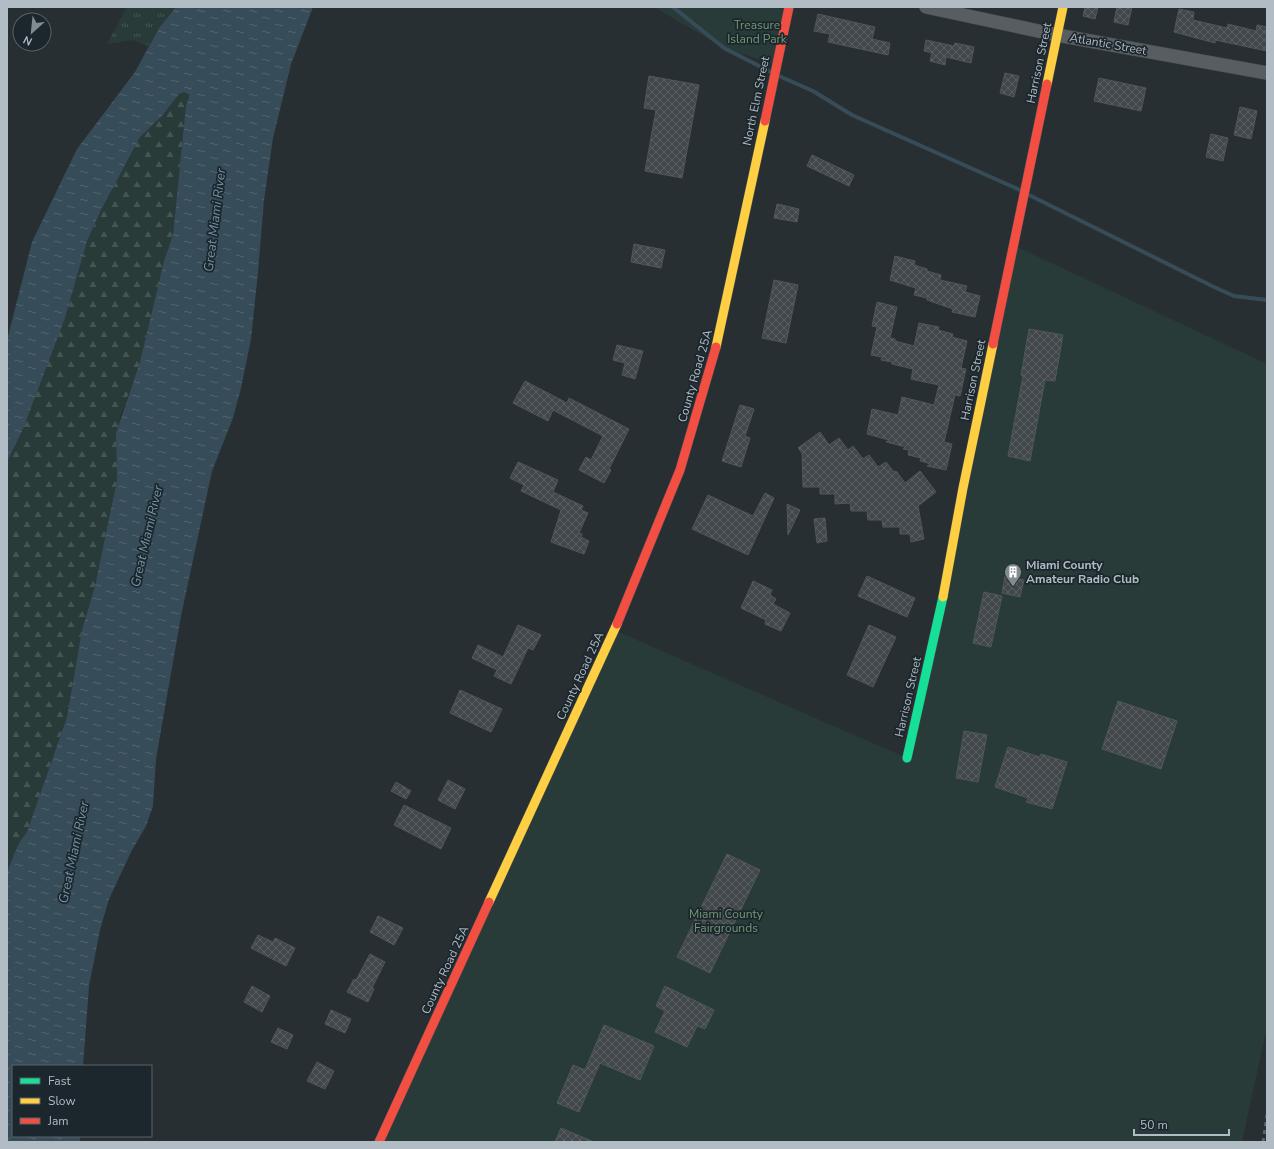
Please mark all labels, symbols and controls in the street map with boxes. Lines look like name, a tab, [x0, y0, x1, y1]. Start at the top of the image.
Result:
north arrow	[12, 12, 52, 52]
park label: Treasure Island Park	[727, 17, 788, 47]
street label: Harrison Street	[1023, 20, 1056, 105]
street label: Atlantic Street	[1068, 29, 1149, 59]
text: N	[21, 32, 35, 49]
street label: North Elm Street	[739, 54, 773, 147]
water label: Great Miami River	[200, 167, 230, 273]
street label: County Road 25A	[674, 328, 716, 424]
street label: Harrison Street	[957, 337, 990, 422]
water label: Great Miami River	[126, 483, 168, 589]
place label: Miami County Amateur Radio Club	[1026, 557, 1139, 587]
building icon: Miami County Amateur Radio Club	[1003, 562, 1023, 587]
street label: County Road 25A	[553, 629, 608, 723]
street label: Harrison Street	[891, 654, 925, 739]
water label: Great Miami River	[54, 799, 94, 905]
park label: Miami County Fairgrounds	[689, 906, 764, 936]
street label: County Road 25A	[418, 923, 473, 1017]
legend	[12, 1065, 152, 1137]
text: Fast	[48, 1073, 71, 1089]
text: Slow	[48, 1093, 76, 1109]
scale bar	[1134, 1111, 1229, 1137]
text: Jam	[47, 1113, 69, 1129]
text: 50 m	[1140, 1117, 1168, 1133]

